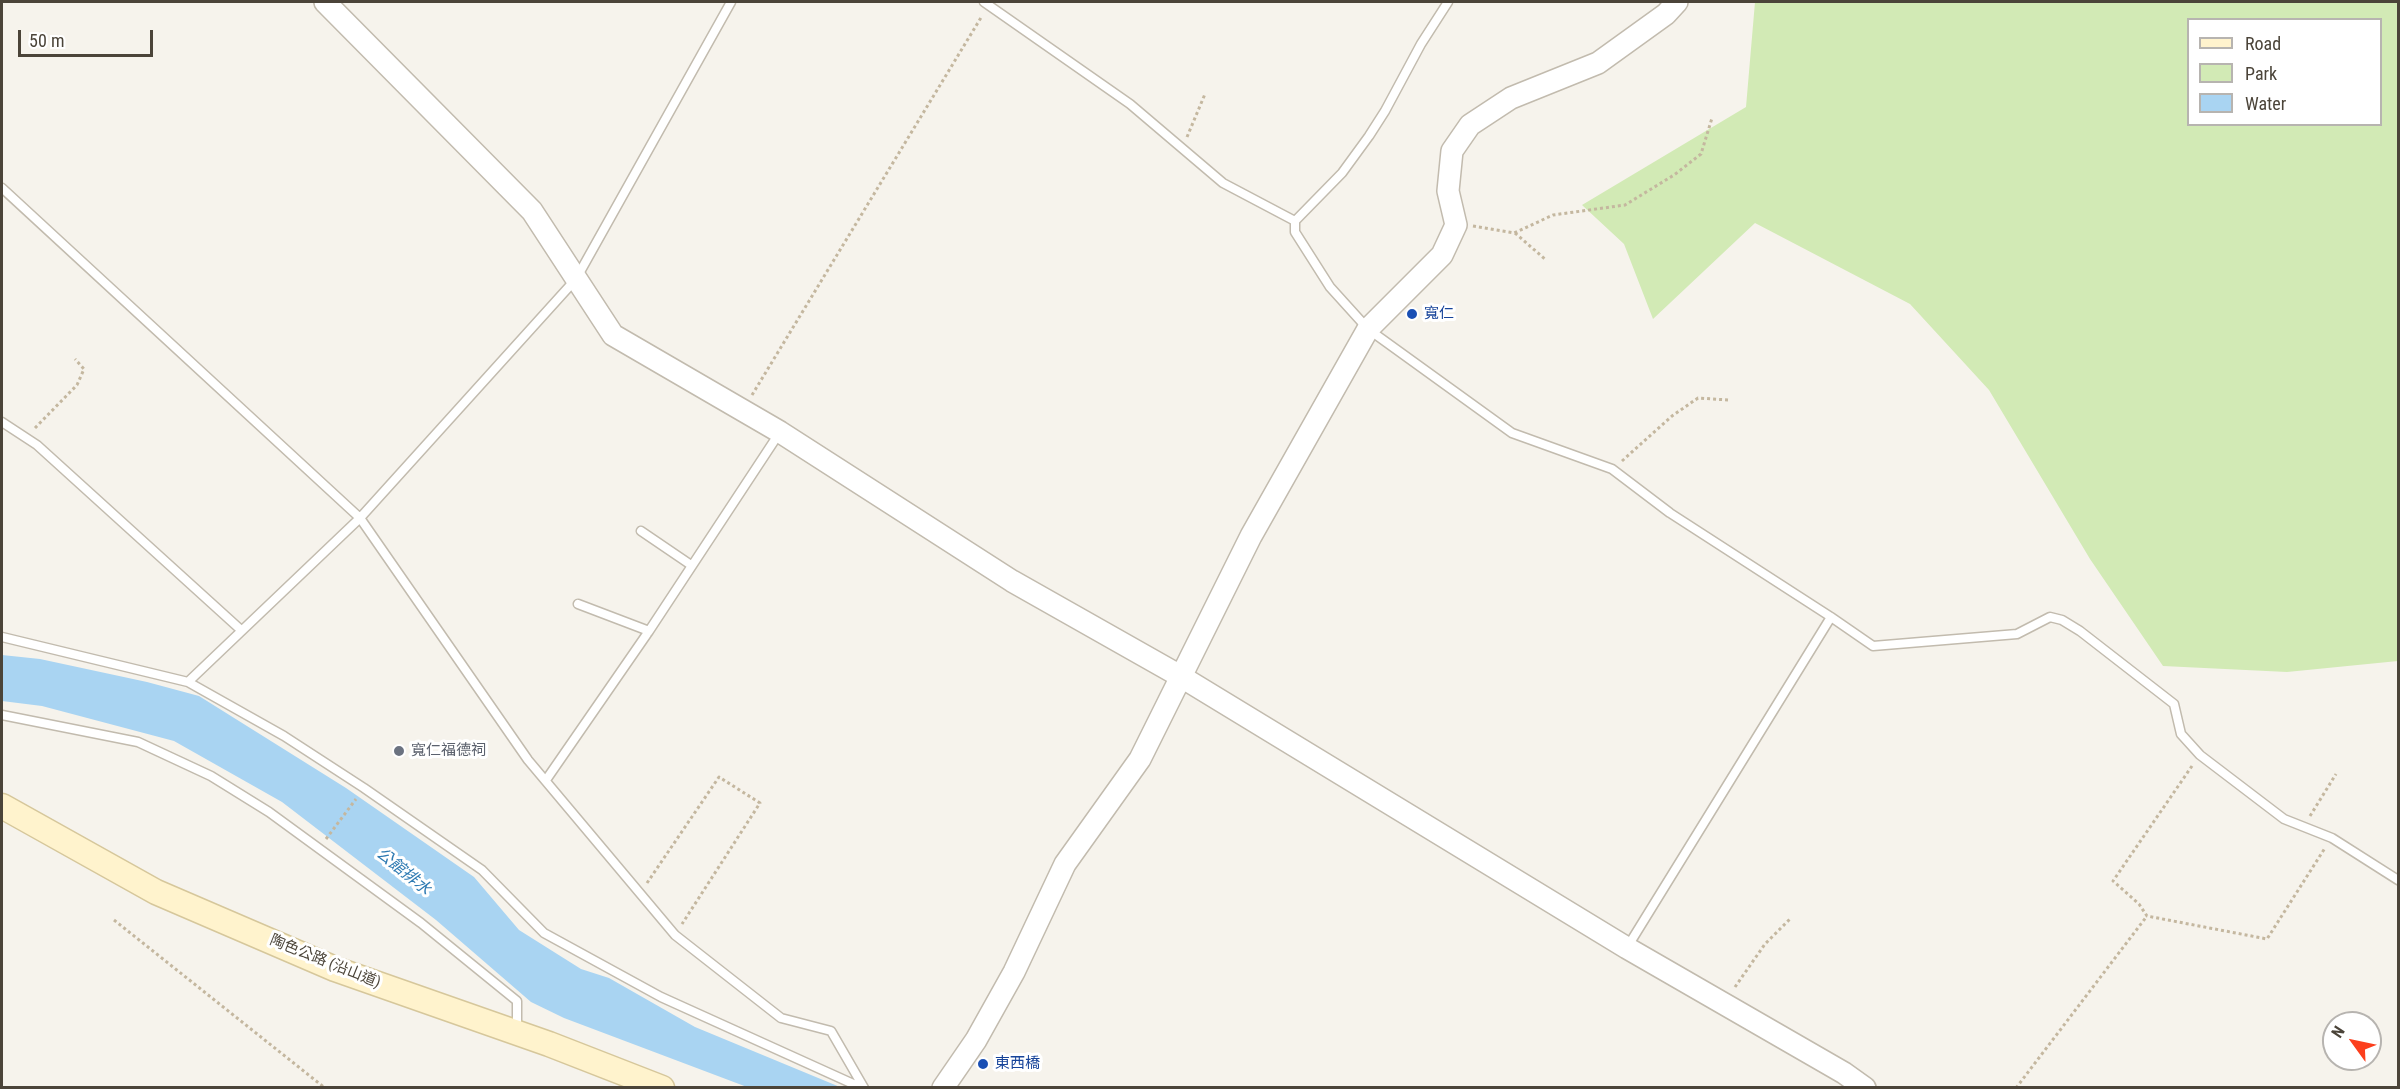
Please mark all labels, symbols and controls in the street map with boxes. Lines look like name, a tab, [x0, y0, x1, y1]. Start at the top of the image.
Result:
scale bar	[21, 18, 156, 56]
legend	[2187, 18, 2382, 126]
text: 50 m	[29, 30, 64, 51]
text: Road	[2245, 33, 2281, 54]
text: Park	[2245, 63, 2277, 84]
text: Water	[2245, 93, 2286, 114]
place label: 寬仁	[1424, 305, 1454, 323]
marker: 寬仁	[1405, 307, 1419, 321]
place label: 寬仁福德祠	[411, 742, 486, 760]
marker: 寬仁福德祠	[392, 744, 406, 758]
water label: 公館排水	[372, 844, 434, 900]
street label: 陶色公路 (沿山道)	[267, 932, 383, 992]
north arrow	[2322, 1011, 2382, 1071]
text: N	[2328, 1023, 2349, 1041]
place label: 東西橋	[995, 1055, 1040, 1073]
marker: 東西橋	[976, 1057, 990, 1071]

